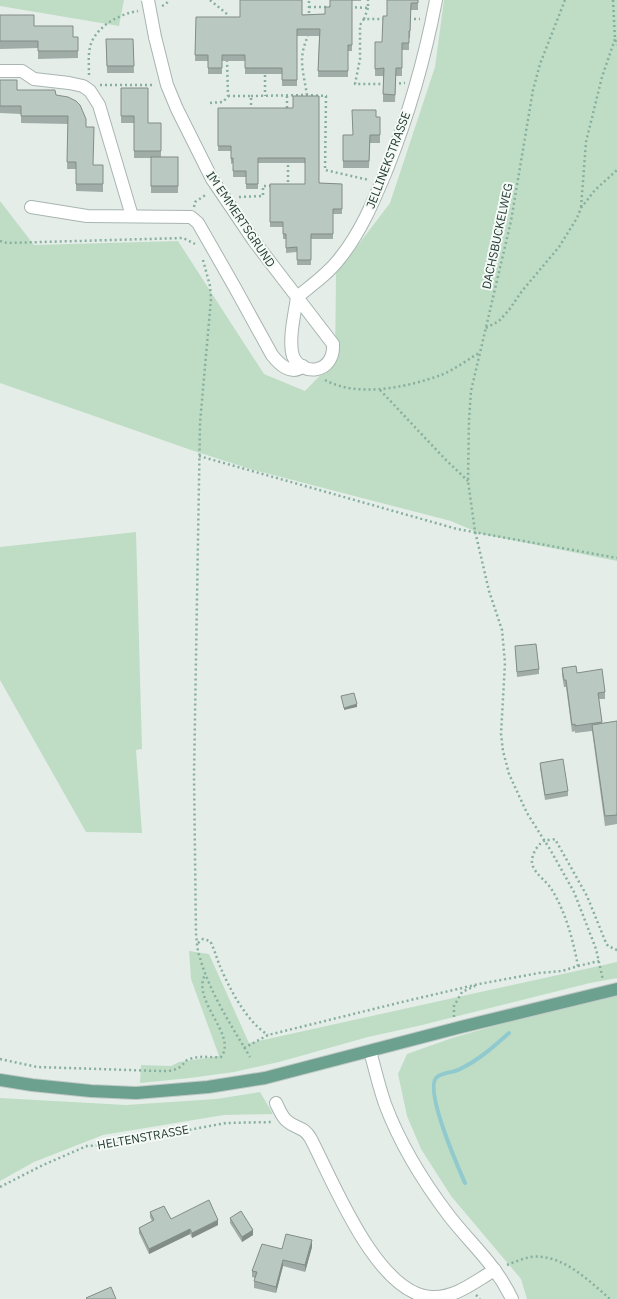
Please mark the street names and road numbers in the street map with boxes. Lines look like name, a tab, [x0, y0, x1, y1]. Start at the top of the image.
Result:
street label: JELLINEKSTRASSE	[363, 109, 413, 211]
street label: IM EMMERTSGRUND	[203, 168, 279, 270]
street label: DACHSBUCKELWEG	[478, 182, 516, 290]
street label: HELTENSTRASSE	[96, 1122, 190, 1152]

